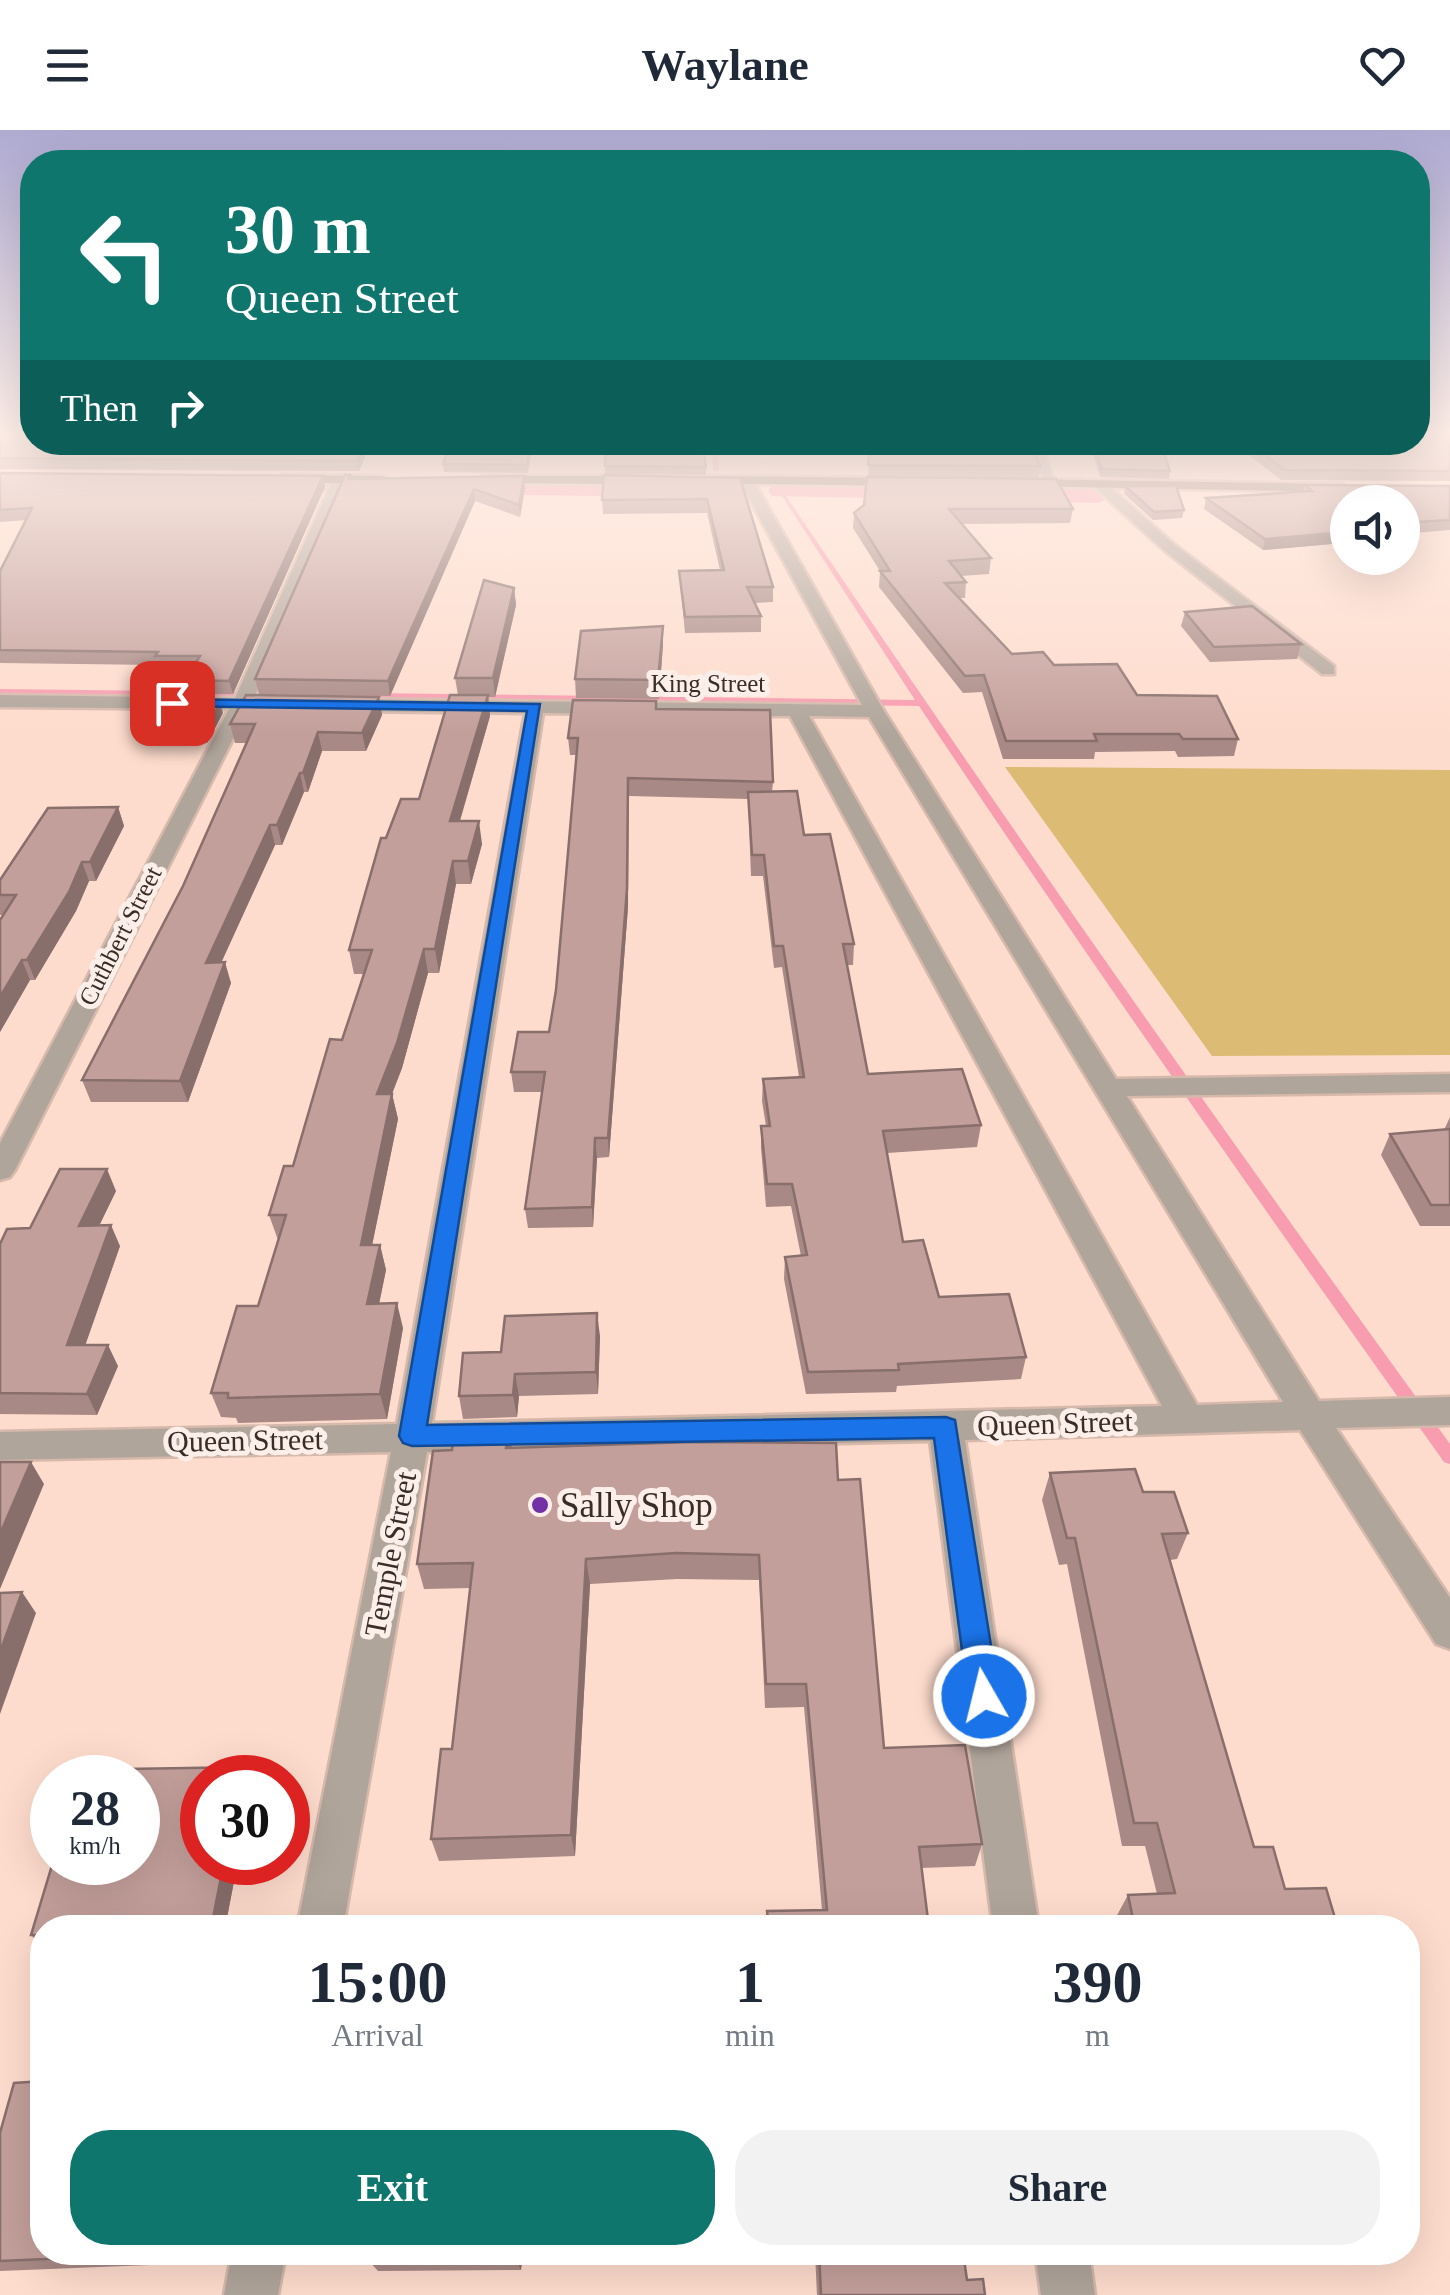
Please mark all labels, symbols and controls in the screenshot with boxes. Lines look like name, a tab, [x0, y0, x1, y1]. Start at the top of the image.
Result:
icon: menu	[40, 38, 95, 93]
icon: heart	[1355, 38, 1410, 93]
text: Waylane	[641, 40, 809, 90]
icon: left	[60, 190, 190, 320]
text: 30 m	[225, 191, 371, 268]
text: Queen Street	[225, 273, 459, 323]
icon: right	[158, 380, 213, 435]
text: Then	[60, 387, 138, 429]
map controls	[1330, 485, 1420, 575]
button: sound	[1330, 485, 1420, 575]
pin	[130, 661, 215, 746]
street label: King Street	[651, 670, 765, 697]
icon: arrive	[145, 676, 200, 731]
street label: Cuthbert Street	[73, 862, 167, 1010]
street label: Queen Street	[977, 1404, 1134, 1442]
street label: Queen Street	[167, 1422, 324, 1458]
street label: Temple Street	[358, 1468, 422, 1639]
place label: Sally Shop	[560, 1486, 713, 1525]
marker: Sally Shop	[529, 1494, 551, 1516]
position arrow	[932, 1644, 1036, 1748]
speed limit sign: 30	[180, 1755, 310, 1885]
text: 28	[70, 1780, 120, 1836]
text: km/h	[69, 1832, 121, 1859]
text: 15:00	[308, 1949, 448, 2015]
text: 1	[735, 1949, 765, 2015]
text: 390	[1052, 1949, 1142, 2015]
text: Arrival	[331, 2017, 424, 2053]
text: min	[725, 2017, 775, 2053]
text: m	[1085, 2017, 1110, 2053]
button: Exit	[70, 2130, 715, 2245]
button: Share	[735, 2130, 1380, 2245]

